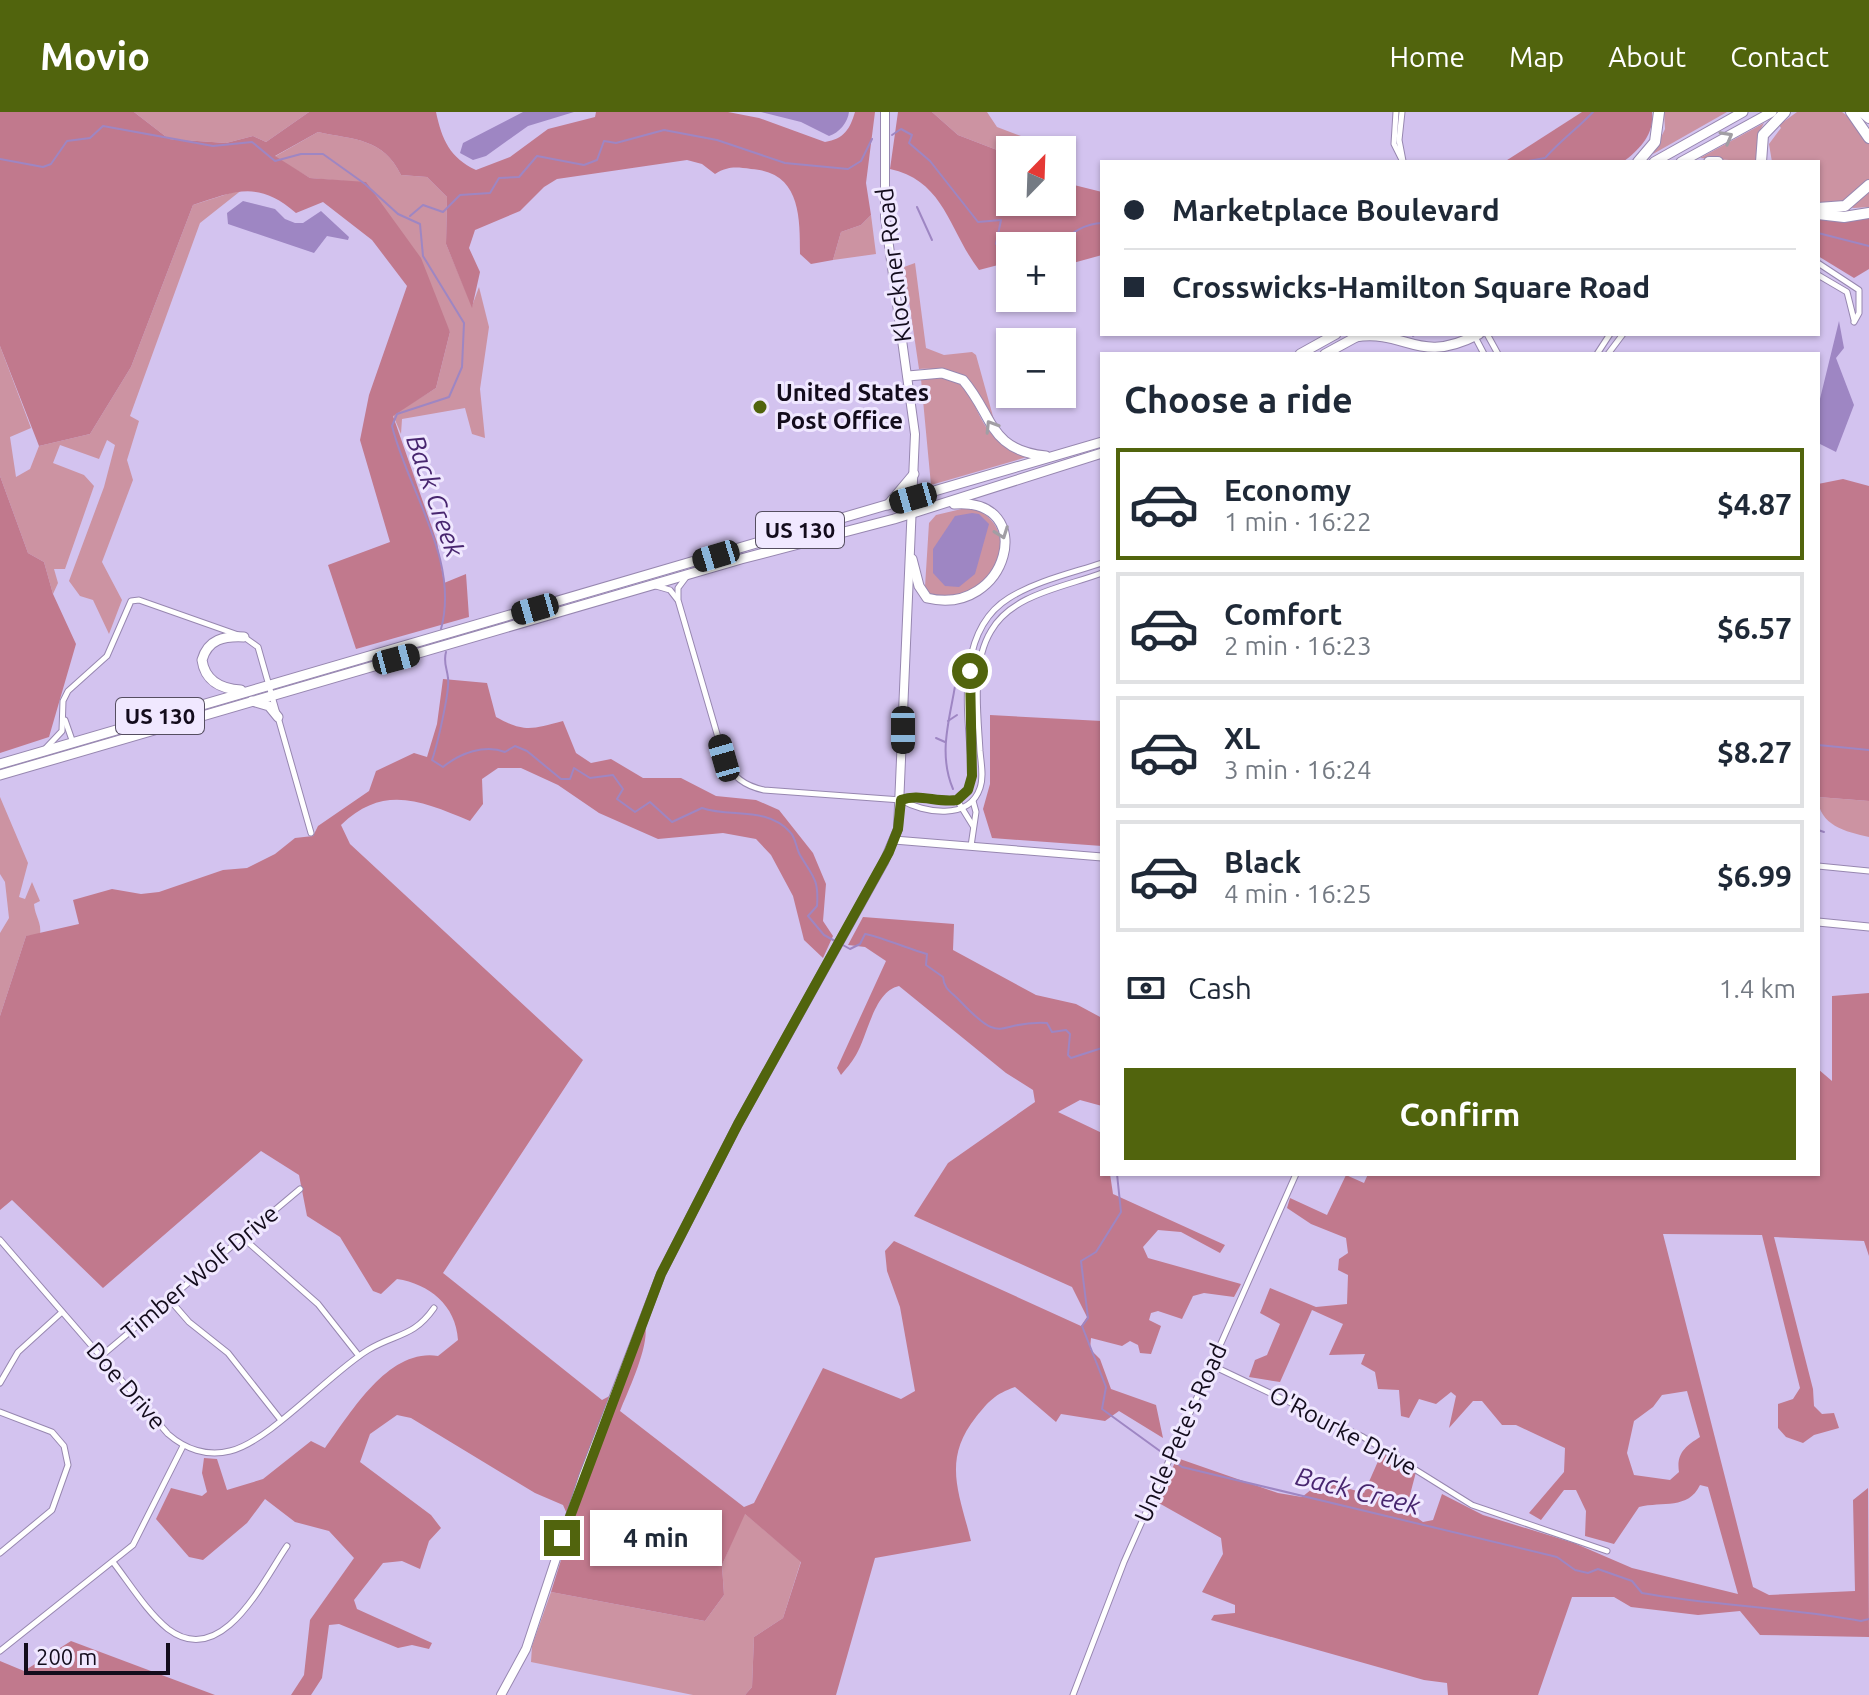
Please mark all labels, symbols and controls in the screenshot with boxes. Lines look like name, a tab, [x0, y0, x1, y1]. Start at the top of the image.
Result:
text: Movio	[40, 35, 150, 77]
text: Home	[1390, 41, 1465, 72]
text: Map	[1509, 41, 1564, 72]
text: About	[1608, 41, 1686, 72]
text: Contact	[1730, 41, 1829, 72]
one-way arrow	[1719, 132, 1733, 147]
north arrow	[996, 136, 1076, 216]
map controls	[996, 136, 1076, 408]
street label: Klockner Road	[871, 186, 916, 344]
text: Marketplace Boulevard	[1172, 193, 1500, 227]
button: +	[996, 232, 1076, 312]
text: Crosswicks-Hamilton Square Road	[1172, 270, 1650, 304]
button: −	[996, 328, 1076, 408]
place label: United States Post Office	[776, 379, 929, 434]
text: Choose a ride	[1124, 379, 1353, 420]
marker: United States Post Office	[751, 398, 769, 416]
one-way arrow	[986, 420, 1001, 435]
water label: Back Creek	[401, 431, 470, 561]
icon: car	[1128, 468, 1200, 540]
text: Economy	[1224, 473, 1351, 507]
car	[887, 480, 939, 516]
text: $4.87	[1717, 487, 1792, 521]
text: 1 min · 16:22	[1224, 507, 1372, 536]
road number: US 130	[756, 512, 844, 548]
one-way arrow	[992, 526, 1009, 540]
car	[690, 538, 742, 574]
car	[509, 591, 561, 627]
icon: car	[1128, 592, 1200, 664]
text: Comfort	[1224, 597, 1342, 631]
text: $6.57	[1717, 611, 1792, 645]
text: 2 min · 16:23	[1224, 631, 1372, 660]
car	[370, 641, 422, 677]
route start	[952, 653, 988, 689]
road number: US 130	[116, 698, 204, 734]
car	[891, 706, 915, 754]
icon: car	[1128, 716, 1200, 788]
text: XL	[1224, 721, 1260, 755]
car	[706, 732, 742, 784]
text: $8.27	[1717, 735, 1792, 769]
text: 3 min · 16:24	[1224, 755, 1372, 784]
icon: car	[1128, 840, 1200, 912]
text: Black	[1224, 845, 1301, 879]
text: $6.99	[1717, 859, 1792, 893]
text: 4 min · 16:25	[1224, 879, 1372, 908]
icon: cash	[1124, 966, 1168, 1010]
text: Cash	[1188, 971, 1252, 1005]
text: 1.4 km	[1719, 974, 1796, 1003]
button: Confirm	[1124, 1068, 1796, 1160]
street label: Timber Wolf Drive	[116, 1199, 283, 1346]
street label: Doe Drive	[81, 1337, 171, 1435]
street label: Uncle Pete's Road	[1129, 1339, 1232, 1526]
street label: O'Rourke Drive	[1265, 1380, 1422, 1481]
water label: Back Creek	[1293, 1461, 1424, 1520]
callout: 4 min	[590, 1510, 722, 1566]
route end	[544, 1520, 580, 1556]
text: 4 min	[623, 1523, 689, 1552]
scale bar	[24, 1639, 170, 1675]
text: 200 m	[36, 1644, 97, 1669]

